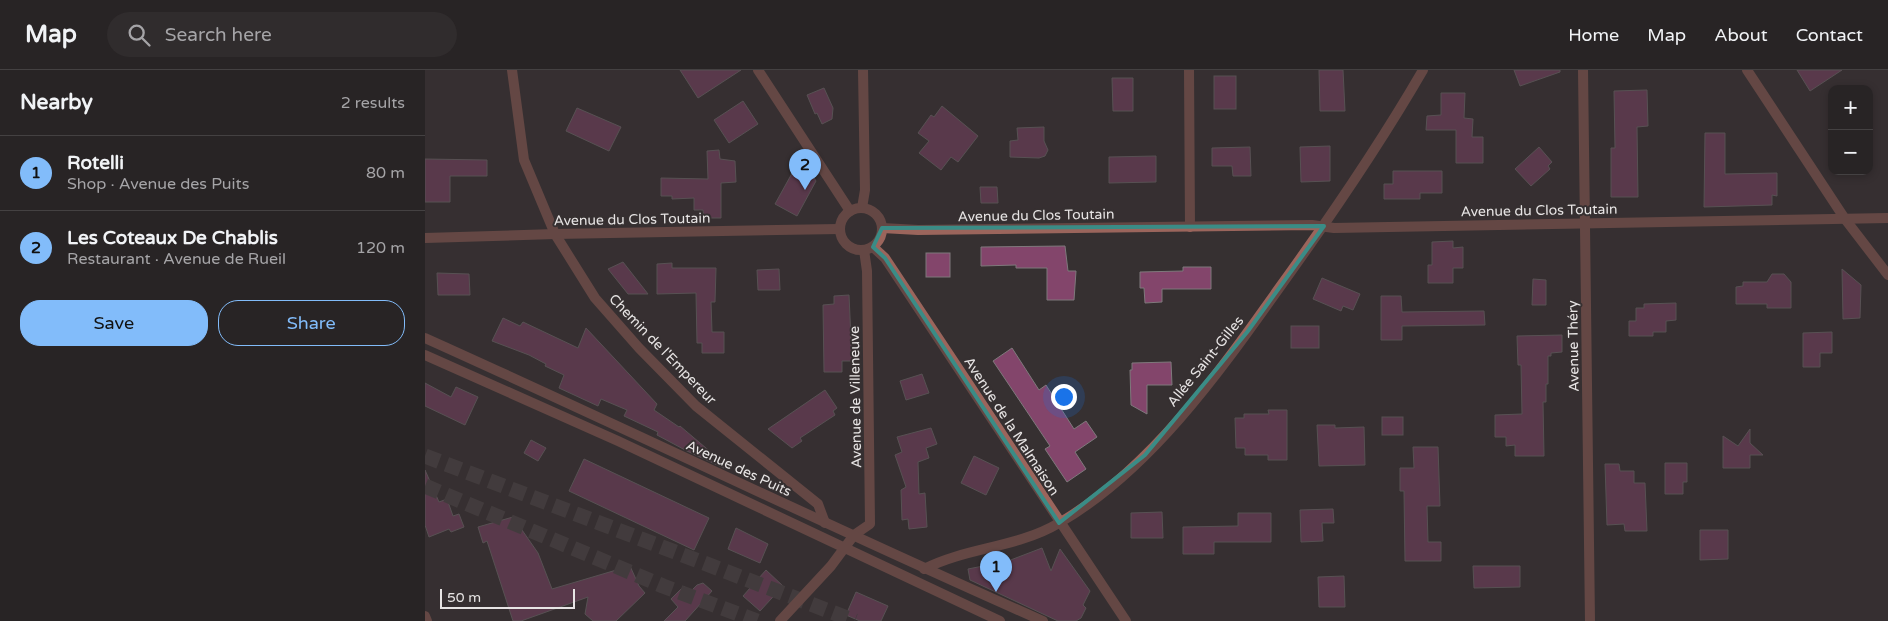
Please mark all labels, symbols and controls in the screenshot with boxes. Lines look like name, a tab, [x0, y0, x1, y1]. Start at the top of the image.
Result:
search box	[107, 12, 457, 57]
text: Map	[25, 20, 77, 49]
icon: search	[125, 21, 153, 49]
text: Search here	[165, 24, 272, 46]
text: Home	[1568, 24, 1619, 46]
text: Map	[1647, 24, 1686, 46]
text: About	[1714, 24, 1768, 46]
text: Contact	[1796, 24, 1863, 46]
map controls	[1828, 85, 1873, 175]
button: +	[1828, 85, 1873, 130]
text: Nearby	[20, 90, 93, 115]
text: 2 results	[341, 93, 405, 113]
button: −	[1828, 130, 1873, 175]
pin: 2	[789, 149, 821, 190]
text: Rotelli	[67, 152, 124, 174]
text: 1	[31, 163, 41, 183]
text: 80 m	[366, 163, 405, 183]
text: Shop · Avenue des Puits	[67, 174, 249, 194]
street label: Avenue du Clos Toutain	[1461, 201, 1618, 220]
street label: Avenue du Clos Toutain	[958, 206, 1115, 225]
street label: Avenue du Clos Toutain	[554, 210, 711, 229]
text: Les Coteaux De Chablis	[67, 227, 278, 249]
text: 2	[31, 238, 41, 258]
text: 120 m	[356, 238, 405, 258]
text: Restaurant · Avenue de Rueil	[67, 249, 286, 269]
street label: Chemin de l'Empereur	[605, 291, 720, 409]
button: Save	[20, 300, 208, 346]
button: Share	[218, 300, 405, 346]
street label: Avenue Théry	[1564, 300, 1583, 392]
street label: Allée Saint-Gilles	[1164, 312, 1247, 410]
street label: Avenue de Villeneuve	[846, 326, 865, 468]
street label: Avenue de la Malmaison	[960, 354, 1063, 499]
your location	[1051, 384, 1077, 410]
street label: Avenue des Puits	[683, 437, 794, 500]
pin: 1	[980, 551, 1012, 592]
scale bar	[440, 586, 575, 609]
text: 50 m	[447, 589, 481, 606]

